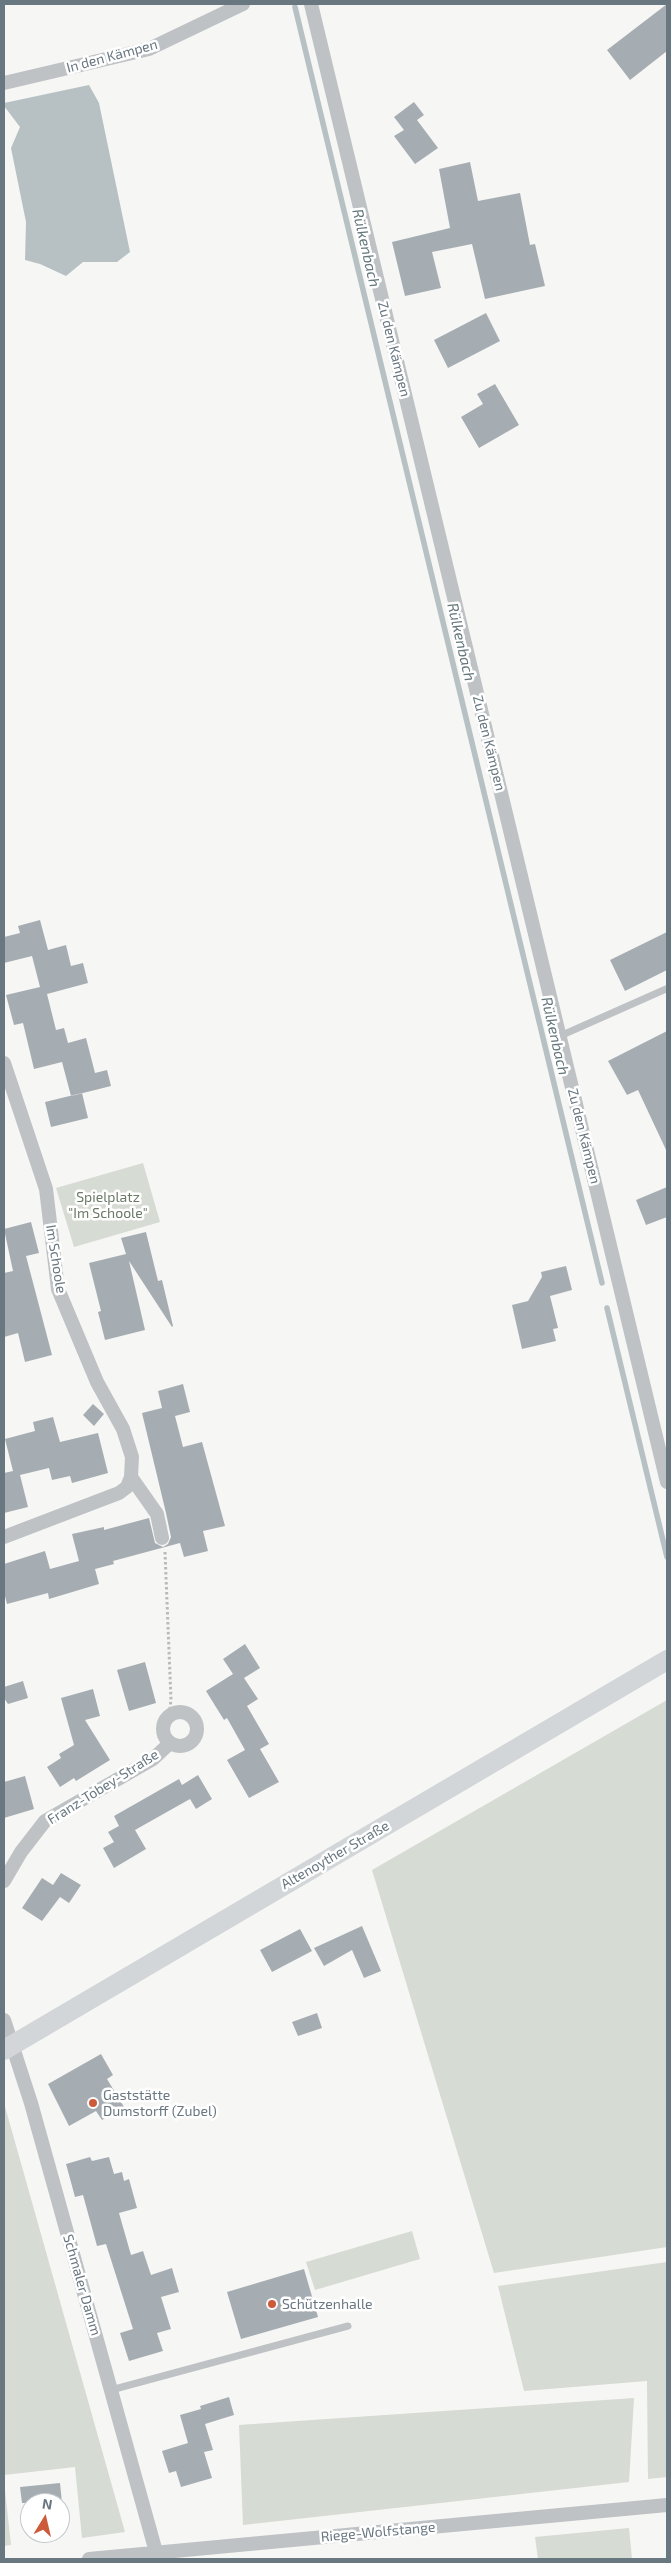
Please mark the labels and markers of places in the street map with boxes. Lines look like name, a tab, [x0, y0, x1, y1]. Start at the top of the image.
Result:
place label: Gaststätte Dumstorff (Zubel)	[103, 2087, 217, 2120]
marker: Gaststätte Dumstorff (Zubel)	[87, 2097, 99, 2109]
place label: Schützenhalle	[282, 2296, 373, 2312]
marker: Schützenhalle	[266, 2298, 278, 2310]

